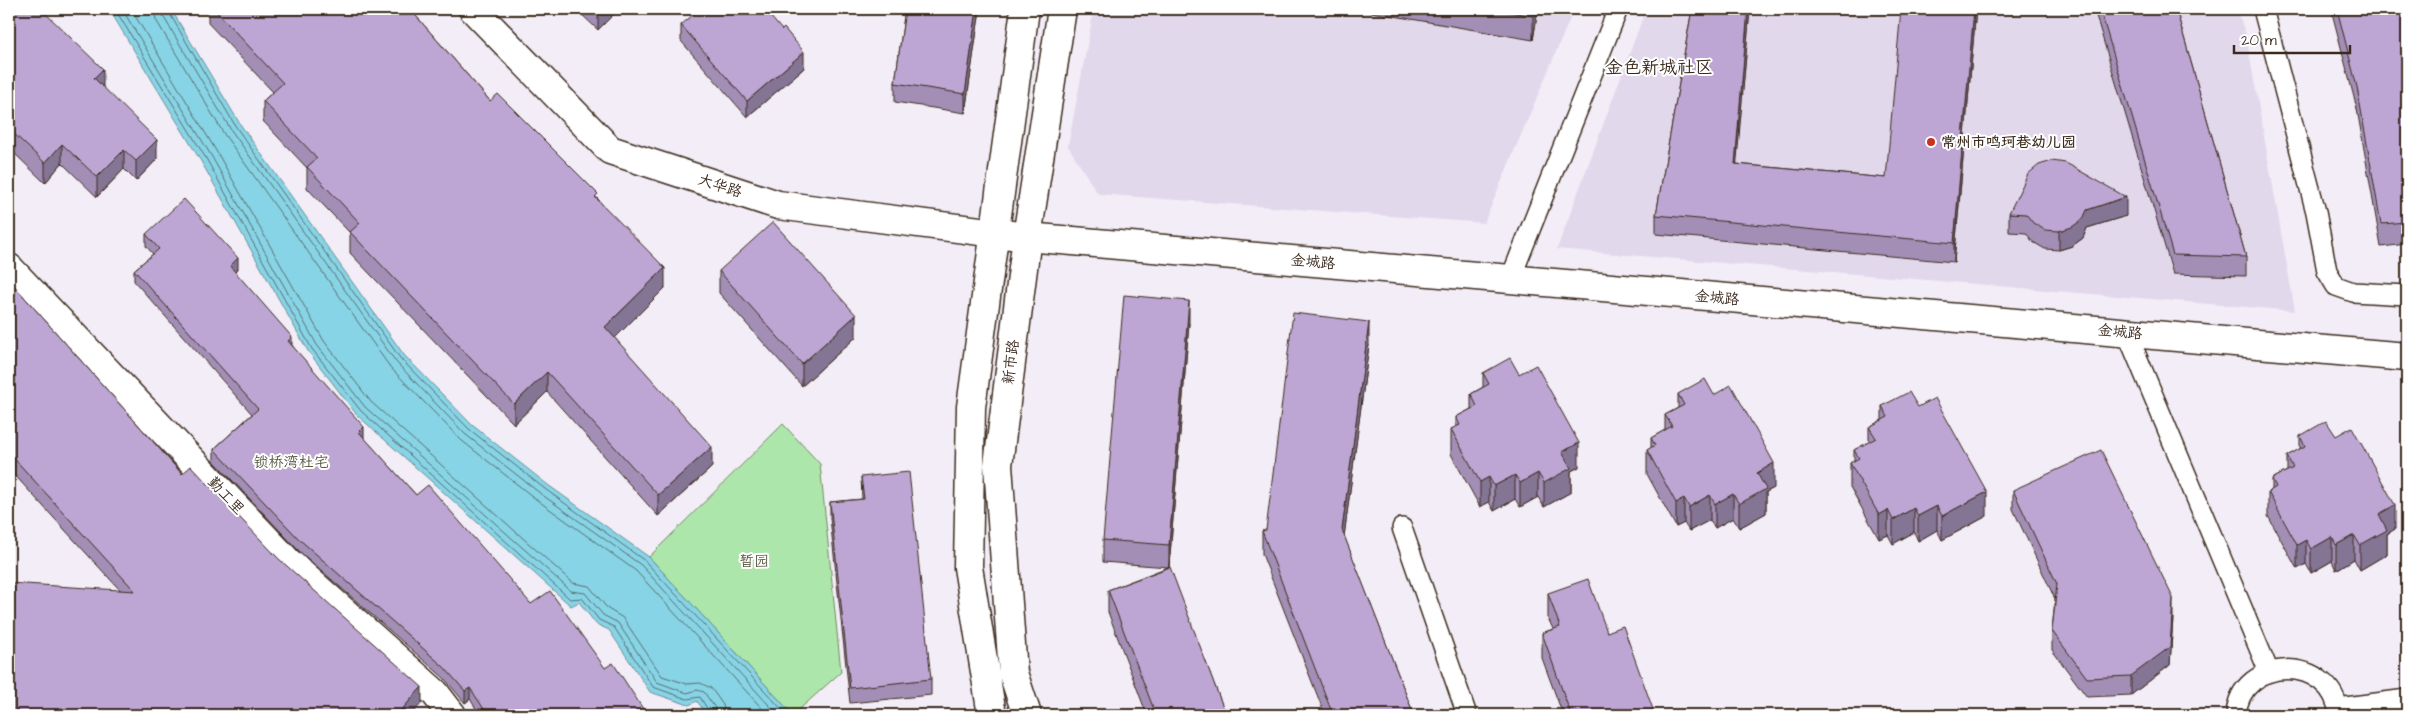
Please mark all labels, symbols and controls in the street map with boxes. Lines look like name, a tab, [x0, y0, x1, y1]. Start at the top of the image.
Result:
scale bar	[2234, 22, 2350, 54]
text: 20 m	[2241, 30, 2277, 51]
district label: 金色新城社区	[1605, 55, 1713, 80]
place label: 常州市鸣珂巷幼儿园	[1941, 132, 2076, 153]
marker: 常州市鸣珂巷幼儿园	[1925, 136, 1937, 148]
street label: 大华路	[695, 169, 745, 203]
street label: 金城路	[1290, 250, 1336, 274]
street label: 金城路	[1694, 286, 1740, 310]
street label: 金城路	[2097, 320, 2143, 344]
street label: 新市路	[998, 338, 1024, 386]
park label: 锁桥湾杜宅	[253, 452, 329, 473]
street label: 勤工里	[203, 472, 249, 520]
park label: 暂园	[739, 551, 769, 572]

